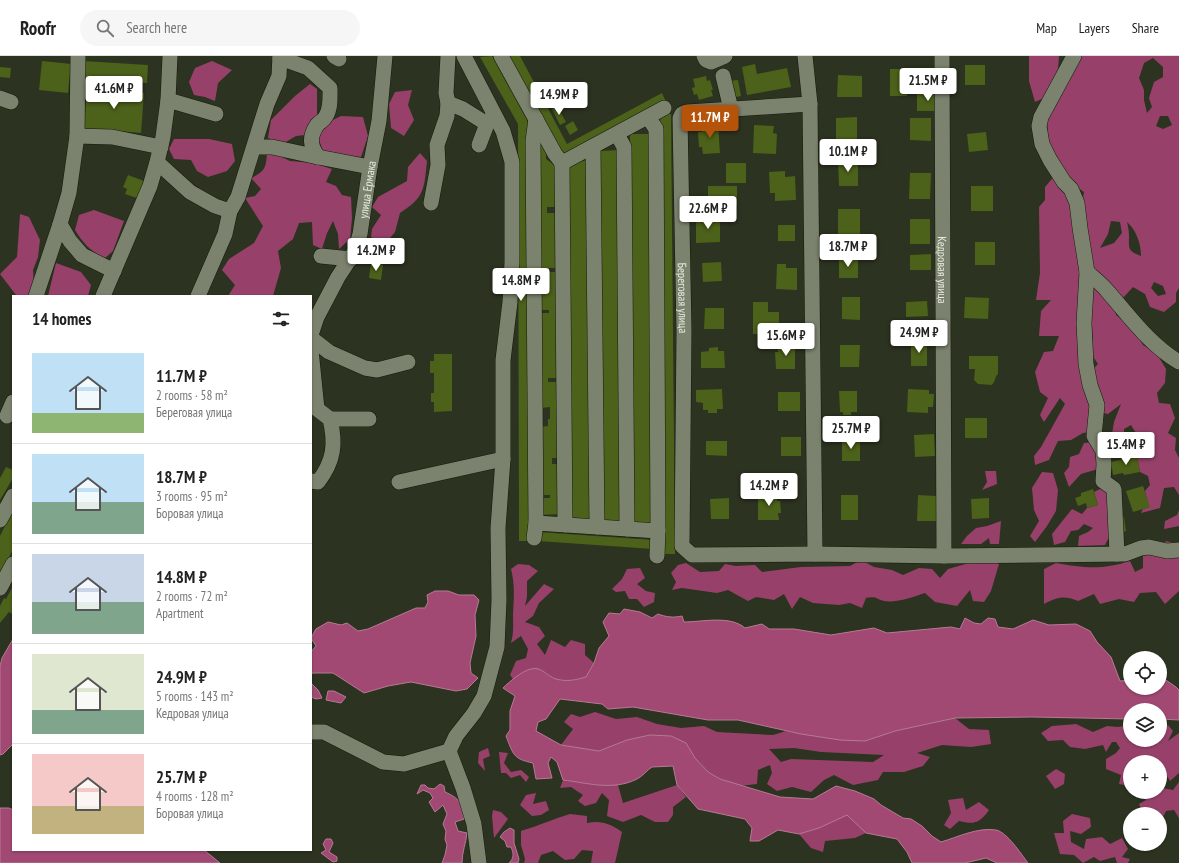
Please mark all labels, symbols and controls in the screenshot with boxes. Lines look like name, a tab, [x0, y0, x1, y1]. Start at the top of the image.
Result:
search box	[80, 10, 360, 46]
text: Roofr	[20, 16, 56, 40]
icon: search	[94, 17, 116, 39]
text: Search here	[126, 18, 187, 37]
text: Map	[1036, 19, 1057, 37]
text: Layers	[1079, 19, 1110, 37]
text: Share	[1132, 19, 1159, 37]
pin: 21.5M ₽	[891, 68, 965, 102]
text: 21.5M ₽	[909, 72, 947, 89]
pin: 41.6M ₽	[77, 76, 151, 110]
text: 41.6M ₽	[95, 80, 133, 97]
pin: 14.9M ₽	[522, 82, 596, 116]
text: 14.9M ₽	[540, 86, 578, 103]
pin: 11.7M ₽	[673, 105, 747, 139]
text: 11.7M ₽	[691, 109, 729, 126]
pin: 10.1M ₽	[811, 139, 885, 173]
text: 10.1M ₽	[829, 143, 867, 160]
street label: улица Ермака	[355, 159, 379, 219]
pin: 22.6M ₽	[671, 196, 745, 230]
text: 22.6M ₽	[689, 200, 727, 217]
pin: 18.7M ₽	[811, 234, 885, 268]
street label: Кедровая улица	[935, 236, 950, 304]
pin: 14.2M ₽	[339, 238, 413, 272]
text: 18.7M ₽	[829, 238, 867, 255]
text: 14.2M ₽	[357, 242, 395, 259]
street label: Береговая улица	[675, 262, 692, 333]
pin: 14.8M ₽	[484, 268, 558, 302]
text: 14.8M ₽	[502, 272, 540, 289]
text: 14 homes	[32, 308, 91, 330]
icon: filters	[270, 308, 292, 330]
pin: 24.9M ₽	[882, 320, 956, 354]
pin: 15.6M ₽	[749, 323, 823, 357]
text: 24.9M ₽	[900, 324, 938, 341]
text: 15.6M ₽	[767, 327, 805, 344]
text: 11.7M ₽	[156, 365, 207, 387]
icon: home	[64, 369, 112, 417]
text: 2 rooms · 58 m²	[156, 387, 228, 404]
text: Береговая улица	[156, 404, 232, 421]
pin: 25.7M ₽	[814, 416, 888, 450]
text: 25.7M ₽	[832, 420, 870, 437]
pin: 15.4M ₽	[1089, 432, 1163, 466]
text: 15.4M ₽	[1107, 436, 1145, 453]
text: 18.7M ₽	[156, 466, 207, 488]
icon: home	[64, 470, 112, 518]
pin: 14.2M ₽	[732, 473, 806, 507]
text: 14.2M ₽	[750, 477, 788, 494]
text: 3 rooms · 95 m²	[156, 488, 228, 505]
text: Боровая улица	[156, 505, 224, 522]
text: 14.8M ₽	[156, 566, 207, 588]
icon: home	[64, 570, 112, 618]
text: 2 rooms · 72 m²	[156, 588, 228, 605]
text: Apartment	[156, 605, 204, 622]
map controls	[1123, 651, 1167, 851]
button: locate	[1123, 651, 1167, 695]
text: 24.9M ₽	[156, 666, 207, 688]
icon: home	[64, 670, 112, 718]
text: 5 rooms · 143 m²	[156, 688, 234, 705]
button: layers	[1123, 703, 1167, 747]
text: Кедровая улица	[156, 705, 229, 722]
button: +	[1123, 755, 1167, 799]
text: 25.7M ₽	[156, 766, 207, 788]
icon: home	[64, 770, 112, 818]
text: 4 rooms · 128 m²	[156, 788, 234, 805]
text: Боровая улица	[156, 805, 224, 822]
button: −	[1123, 807, 1167, 851]

